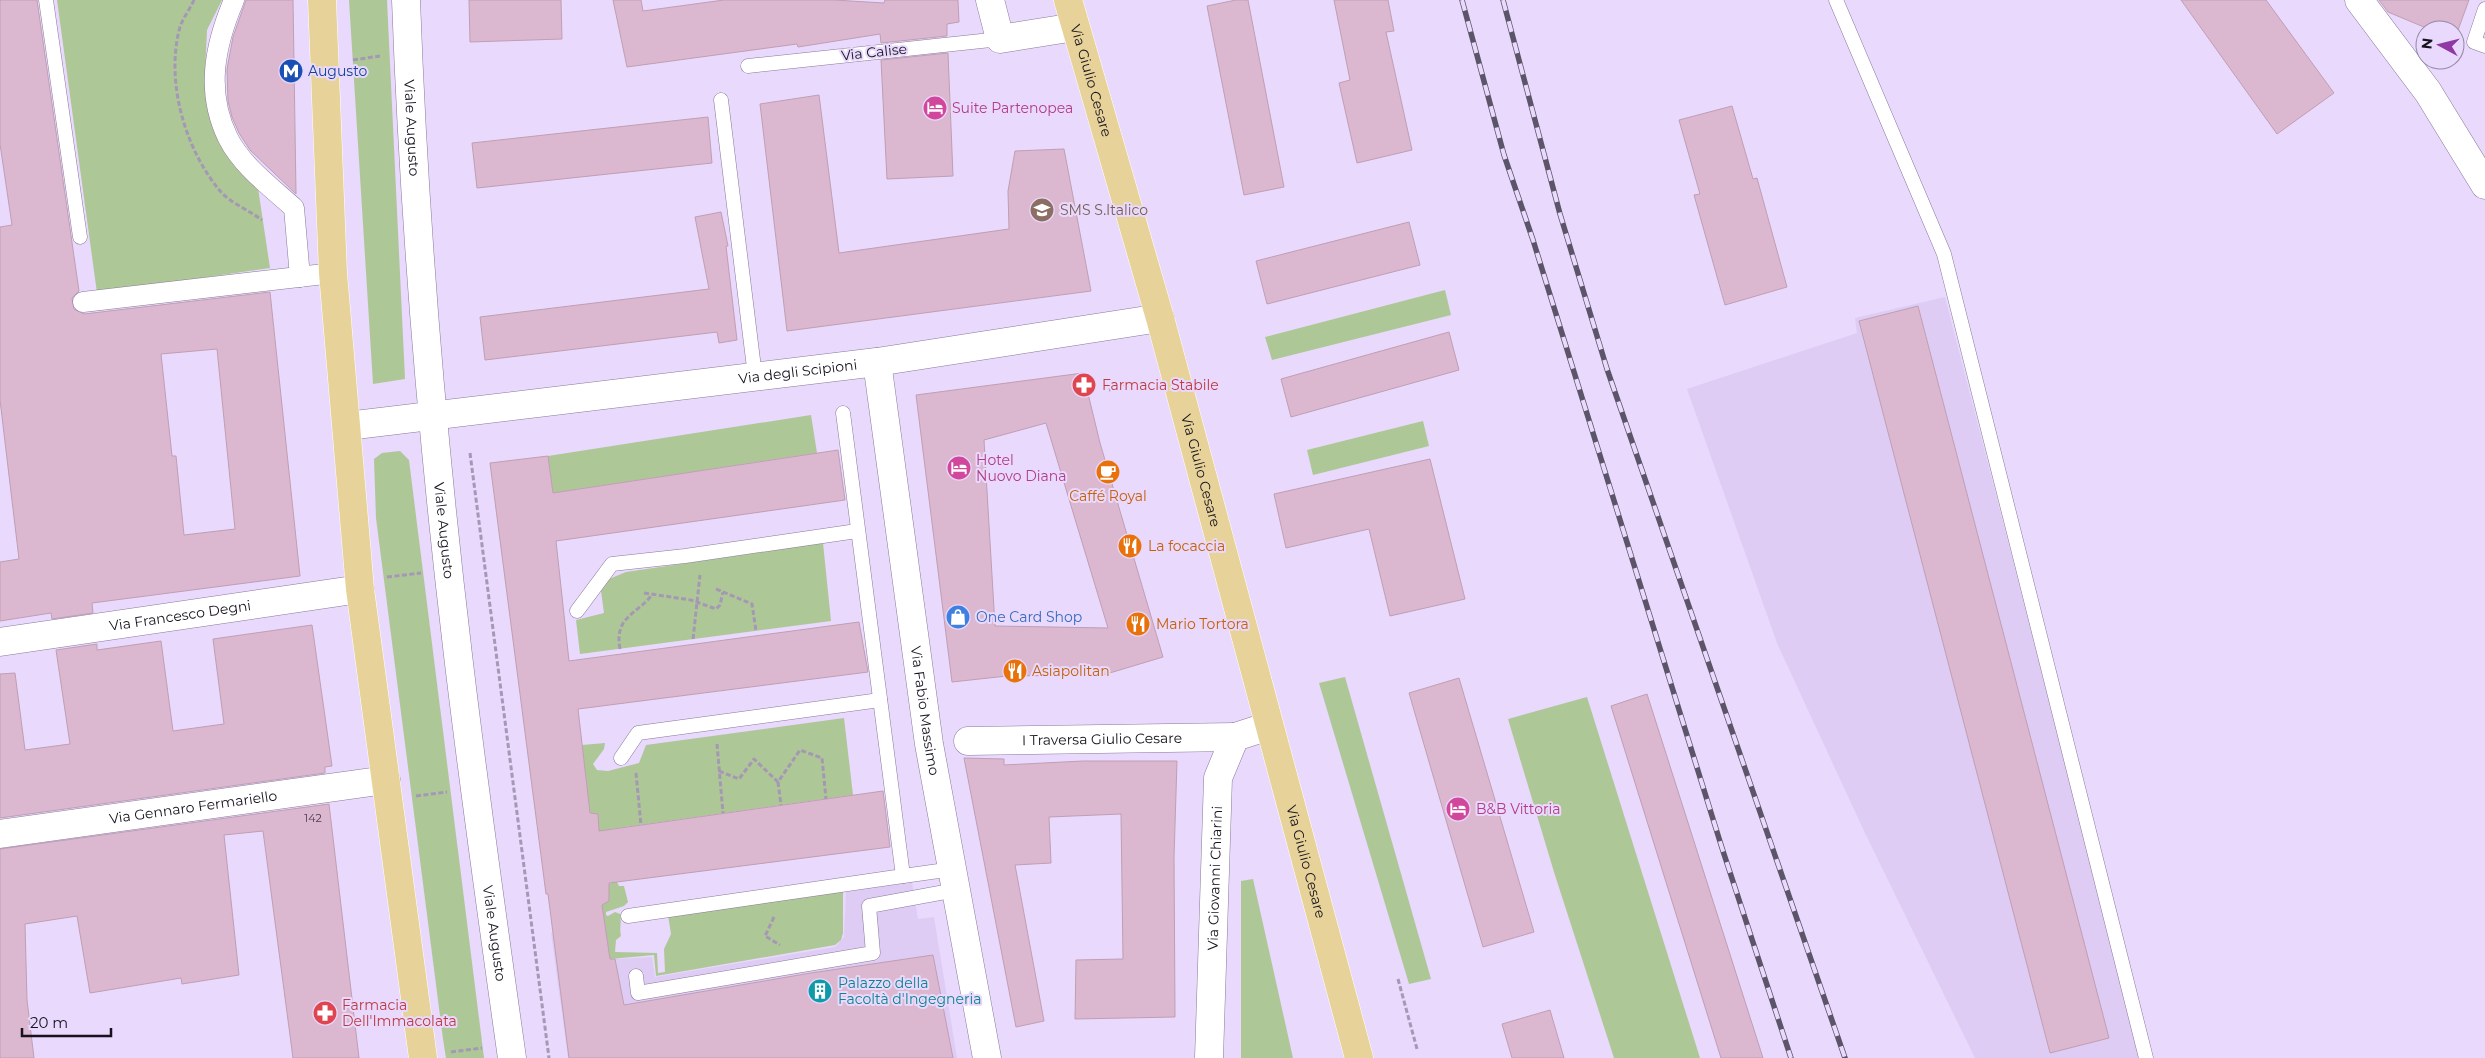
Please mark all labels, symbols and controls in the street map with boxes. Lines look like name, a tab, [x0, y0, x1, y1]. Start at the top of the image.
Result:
north arrow	[2415, 20, 2465, 70]
street label: Via Giulio Cesare	[1067, 22, 1116, 139]
text: N	[2417, 37, 2437, 50]
street label: Via Calise	[840, 40, 908, 64]
metro station icon: Augusto	[278, 58, 304, 84]
place label: Augusto	[308, 62, 368, 80]
street label: Viale Augusto	[400, 79, 424, 177]
hotel icon: Suite Partenopea	[922, 95, 948, 121]
place label: Suite Partenopea	[952, 99, 1073, 117]
school or university icon: SMS S.Italico	[1029, 197, 1055, 223]
place label: SMS S.Italico	[1060, 201, 1148, 219]
street label: Via degli Scipioni	[737, 355, 858, 388]
pharmacy icon: Farmacia Stabile	[1071, 372, 1097, 398]
place label: Farmacia Stabile	[1102, 376, 1219, 394]
street label: Via Giulio Cesare	[1177, 412, 1225, 529]
place label: Hotel Nuovo Diana	[976, 451, 1067, 485]
hotel icon: Hotel Nuovo Diana	[946, 455, 972, 481]
cafe icon: Caffé Royal	[1095, 459, 1121, 485]
street label: Viale Augusto	[430, 481, 458, 580]
place label: Caffé Royal	[1069, 487, 1147, 505]
restaurant icon: La focaccia	[1117, 533, 1143, 559]
place label: La focaccia	[1148, 537, 1225, 555]
street label: Via Francesco Degni	[108, 596, 252, 635]
shop icon: One Card Shop	[945, 604, 971, 630]
place label: One Card Shop	[976, 608, 1082, 626]
restaurant icon: Mario Tortora	[1125, 611, 1151, 637]
place label: Mario Tortora	[1156, 615, 1249, 633]
street label: Via Fabio Massimo	[907, 645, 944, 777]
restaurant icon: Asiapolitan	[1002, 658, 1028, 684]
place label: Asiapolitan	[1032, 662, 1110, 680]
street label: I Traversa Giulio Cesare	[1022, 729, 1182, 749]
street label: Via Gennaro Fermariello	[108, 786, 279, 828]
hotel icon: B&B Vittoria	[1445, 796, 1471, 822]
place label: B&B Vittoria	[1476, 800, 1561, 818]
street label: Via Giulio Cesare	[1282, 803, 1330, 920]
street label: Via Giovanni Chiarini	[1203, 806, 1226, 951]
house number: 142	[304, 811, 322, 825]
street label: Viale Augusto	[479, 884, 510, 983]
place label: Palazzo della Facoltà d'Ingegneria	[838, 974, 981, 1008]
building icon: Palazzo della Facoltà d'Ingegneria	[807, 978, 833, 1004]
place label: Farmacia Dell'Immacolata	[342, 996, 457, 1030]
pharmacy icon: Farmacia Dell'Immacolata	[312, 1000, 338, 1026]
scale bar	[22, 1006, 111, 1038]
text: 20 m	[30, 1013, 68, 1032]

